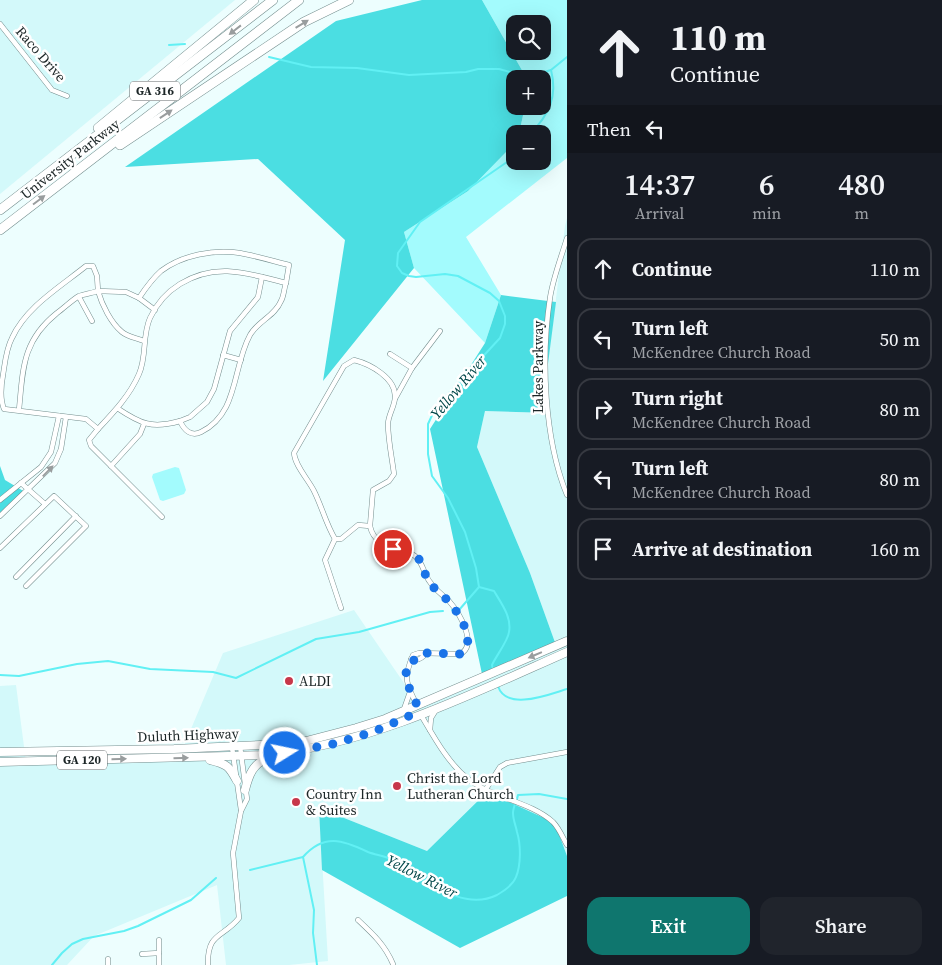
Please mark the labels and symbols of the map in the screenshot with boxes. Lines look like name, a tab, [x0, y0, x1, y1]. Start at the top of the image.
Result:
one-way arrow	[295, 20, 308, 29]
street label: Raco Drive	[11, 22, 71, 86]
one-way arrow	[229, 24, 242, 35]
road number: GA 316	[130, 82, 180, 100]
one-way arrow	[159, 109, 173, 119]
street label: University Parkway	[16, 114, 124, 204]
one-way arrow	[32, 195, 45, 206]
street label: Lakes Parkway	[528, 320, 548, 413]
water label: Yellow River	[425, 350, 491, 423]
one-way arrow	[42, 465, 54, 477]
pin	[372, 528, 414, 570]
one-way arrow	[527, 651, 542, 659]
place label: ALDI	[299, 671, 331, 691]
marker: ALDI	[283, 675, 295, 687]
street label: Duluth Highway	[137, 723, 240, 747]
position arrow	[258, 726, 310, 778]
road number: GA 120	[57, 750, 107, 770]
one-way arrow	[174, 753, 190, 761]
one-way arrow	[111, 755, 127, 763]
place label: Christ the Lord Lutheran Church	[407, 768, 514, 804]
marker: Christ the Lord Lutheran Church	[391, 780, 403, 792]
place label: Country Inn & Suites	[306, 784, 383, 820]
marker: Country Inn & Suites	[290, 796, 302, 808]
water label: Yellow River	[383, 849, 462, 903]

